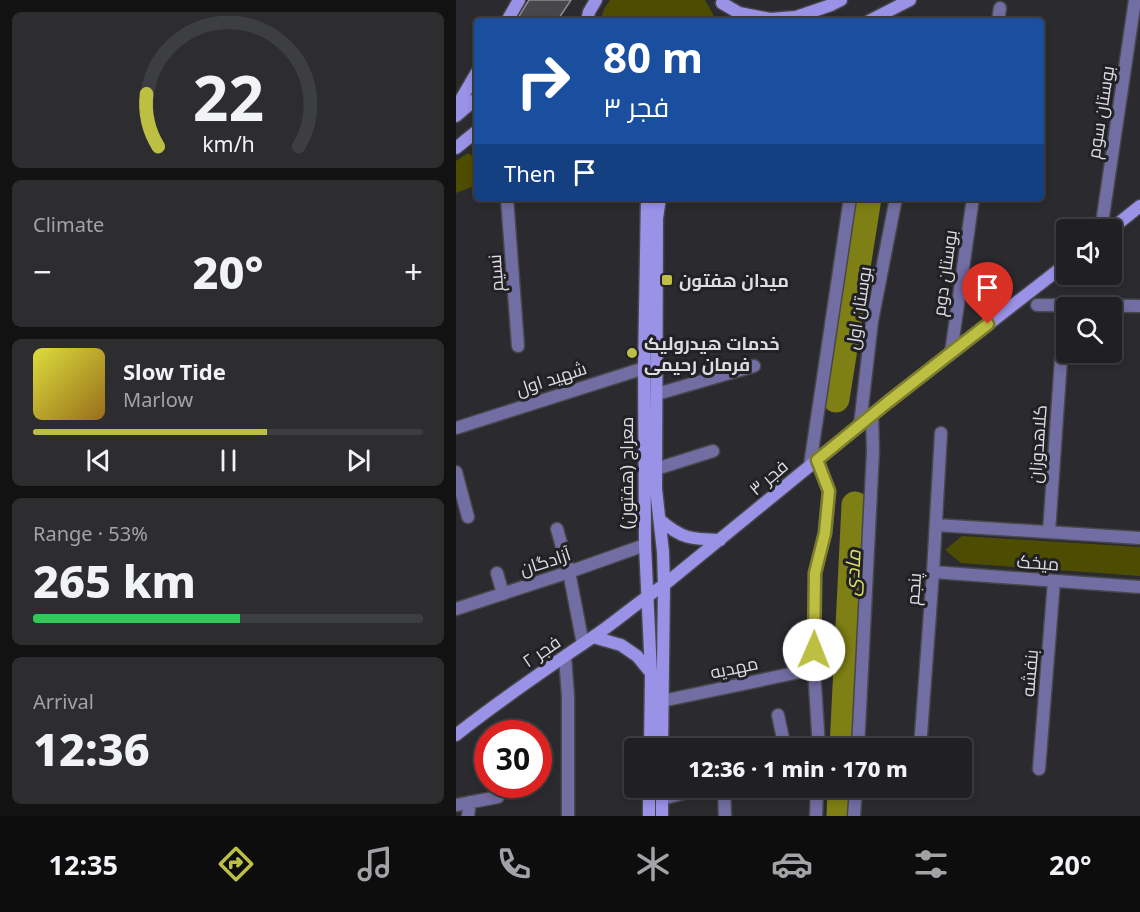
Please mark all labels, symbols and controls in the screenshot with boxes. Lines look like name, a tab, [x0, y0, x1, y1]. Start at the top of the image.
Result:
text: 80 m	[603, 28, 703, 85]
icon: right	[504, 42, 582, 120]
text: 22	[192, 54, 264, 139]
street label: بوستان سوم	[1081, 64, 1120, 160]
text: فجر ۳	[603, 88, 669, 125]
text: km/h	[202, 129, 254, 158]
icon: arrive	[568, 156, 601, 189]
text: Then	[504, 158, 556, 188]
text: Climate	[33, 211, 104, 238]
map controls	[1056, 219, 1122, 363]
button: sound	[1056, 219, 1122, 285]
street label: بوستان دوم	[926, 228, 963, 318]
text: 20°	[192, 241, 264, 302]
text: −	[33, 249, 52, 294]
text: +	[404, 249, 423, 294]
street label: نسیم	[482, 253, 509, 293]
pin	[962, 262, 1013, 324]
street label: بوستان اول	[840, 265, 876, 351]
place label: میدان هفتون	[679, 268, 789, 292]
icon: arrive	[971, 271, 1004, 304]
marker: میدان هفتون	[660, 273, 674, 287]
button: search	[1056, 297, 1122, 363]
place label: خدمات هیدرولیک فرمان رحیمی	[644, 331, 780, 376]
marker: خدمات هیدرولیک فرمان رحیمی	[625, 346, 639, 360]
street label: شهید اول	[513, 355, 589, 401]
text: Slow Tide	[123, 356, 226, 386]
text: Marlow	[123, 386, 193, 413]
street label: کلاهدوزان	[1022, 404, 1052, 484]
street label: معراج (هفتون)	[614, 417, 639, 529]
icon: previous	[82, 444, 115, 477]
icon: pause	[212, 444, 245, 477]
icon: next	[342, 444, 375, 477]
street label: فجر ۳	[743, 454, 793, 500]
text: Range · 53%	[33, 520, 148, 547]
street label: آزادگان	[516, 541, 574, 581]
water label: مادی	[837, 548, 867, 597]
street label: میخک	[1016, 549, 1060, 575]
text: 265 km	[33, 550, 196, 611]
street label: پنجم	[900, 572, 927, 606]
position arrow	[782, 618, 846, 682]
street label: فجر ۲	[517, 629, 565, 673]
street label: بنفشه	[1015, 648, 1043, 698]
street label: مهدیه	[708, 650, 760, 684]
text: Arrival	[33, 688, 94, 715]
text: 12:36	[33, 718, 150, 779]
speed limit sign: 30	[474, 720, 552, 798]
text: 12:36 · 1 min · 170 m	[688, 753, 908, 783]
icon: directions	[215, 843, 257, 885]
icon: music	[354, 843, 396, 885]
icon: phone	[493, 843, 535, 885]
icon: climate	[632, 843, 674, 885]
icon: car	[771, 843, 813, 885]
icon: filters	[910, 843, 952, 885]
text: 12:35	[49, 846, 118, 883]
text: 20°	[1049, 846, 1091, 883]

